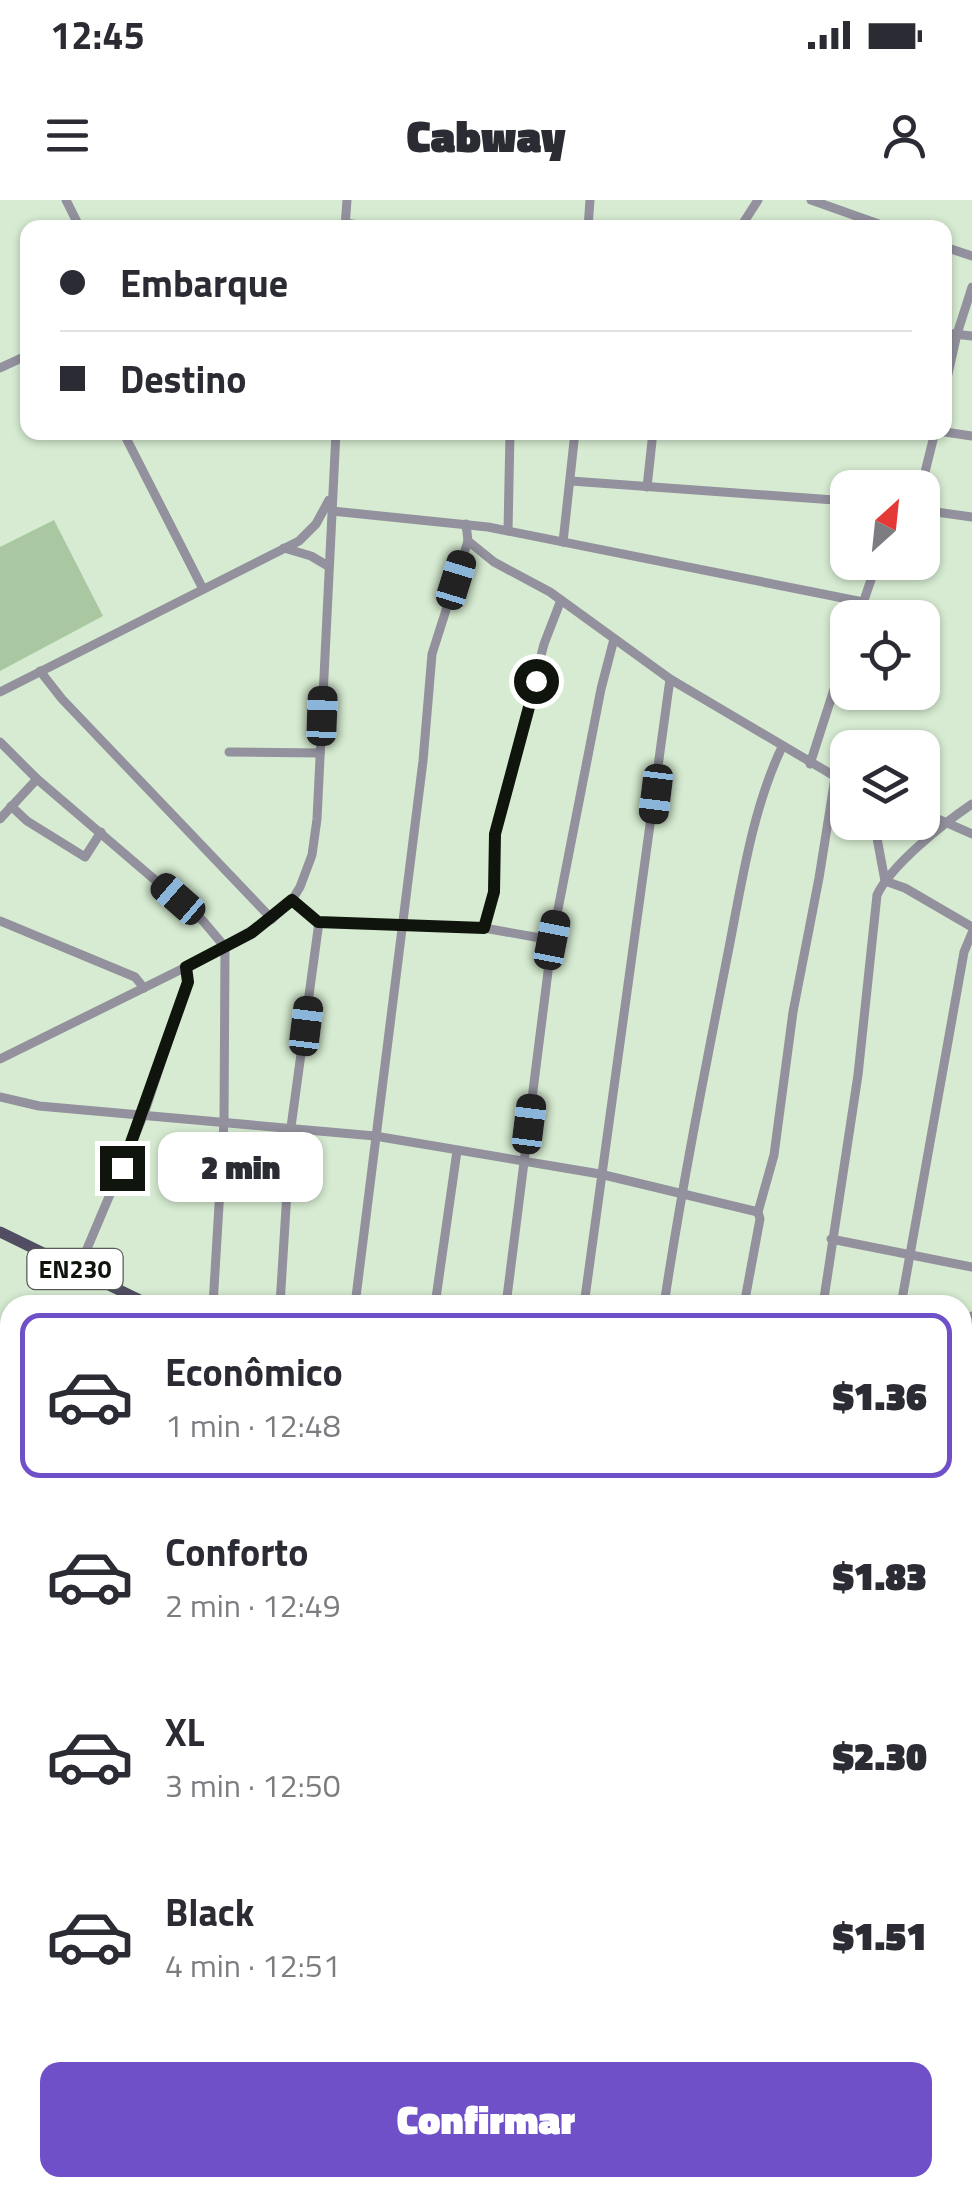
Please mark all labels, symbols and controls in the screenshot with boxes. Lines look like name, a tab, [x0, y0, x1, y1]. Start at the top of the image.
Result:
text: 12:45	[50, 6, 145, 64]
text: Cabway	[406, 101, 566, 169]
icon: menu	[40, 108, 95, 163]
icon: person	[877, 108, 932, 163]
text: Embarque	[120, 254, 288, 312]
text: Destino	[120, 350, 246, 408]
north arrow	[830, 470, 940, 580]
map controls	[830, 470, 940, 840]
car	[433, 547, 479, 613]
button: locate	[830, 600, 940, 710]
route start	[514, 659, 559, 704]
car	[306, 685, 338, 747]
button: layers	[830, 730, 940, 840]
car	[637, 762, 675, 826]
car	[146, 868, 210, 930]
car	[532, 908, 572, 972]
car	[287, 994, 325, 1058]
car	[510, 1092, 548, 1156]
callout: 2 min	[157, 1133, 322, 1203]
text: 2 min	[201, 1143, 280, 1191]
route end	[100, 1146, 145, 1191]
road number: EN230	[28, 1249, 122, 1289]
text: Econômico	[165, 1343, 343, 1401]
icon: car	[45, 1351, 135, 1441]
text: $1.36	[833, 1367, 927, 1425]
text: 1 min · 12:48	[165, 1401, 341, 1449]
text: Conforto	[165, 1523, 308, 1581]
icon: car	[45, 1531, 135, 1621]
text: $1.83	[833, 1547, 927, 1605]
text: 2 min · 12:49	[165, 1581, 341, 1629]
text: XL	[165, 1703, 205, 1761]
icon: car	[45, 1711, 135, 1801]
text: $2.30	[833, 1727, 927, 1785]
text: 3 min · 12:50	[165, 1761, 341, 1809]
text: Black	[165, 1883, 254, 1941]
icon: car	[45, 1891, 135, 1981]
text: $1.51	[833, 1907, 927, 1965]
text: 4 min · 12:51	[165, 1941, 341, 1989]
button: Confirmar	[40, 2062, 932, 2177]

